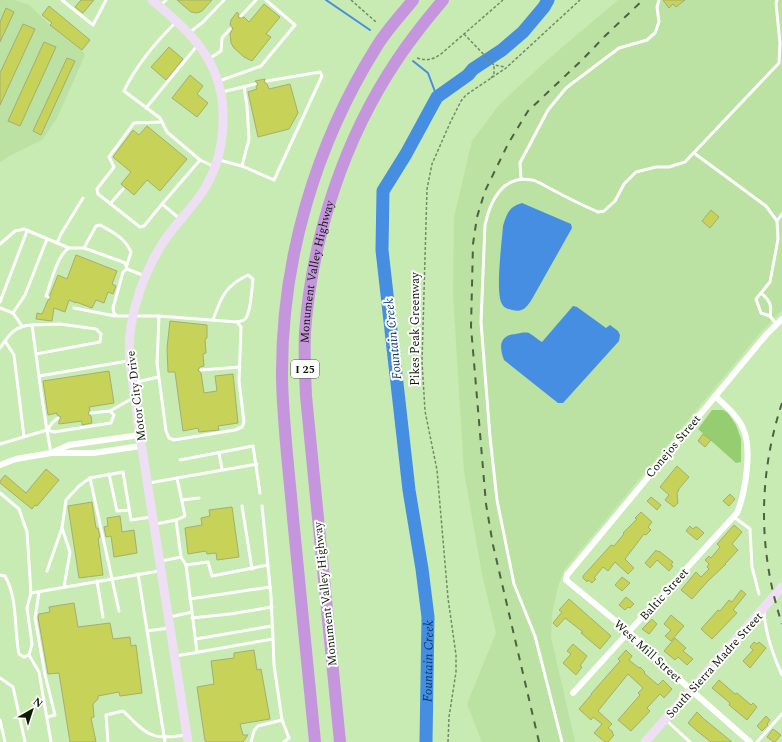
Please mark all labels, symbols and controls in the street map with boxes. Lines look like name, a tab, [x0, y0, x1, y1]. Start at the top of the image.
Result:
street label: Monument Valley Highway	[296, 197, 340, 344]
street label: Pikes Peak Greenway	[406, 271, 425, 386]
water label: Fountain Creek	[379, 297, 407, 381]
street label: Motor City Drive	[121, 349, 151, 442]
road number: I 25	[291, 360, 319, 378]
street label: Conejos Street	[641, 410, 706, 482]
street label: Monument Valley Highway	[308, 520, 343, 667]
street label: Baltic Street	[635, 564, 693, 625]
street label: South Sierra Madre Street	[661, 608, 767, 723]
street label: West Mill Street	[609, 615, 686, 687]
water label: Fountain Creek	[418, 620, 439, 702]
north arrow	[12, 690, 52, 730]
text: N	[29, 693, 47, 712]

